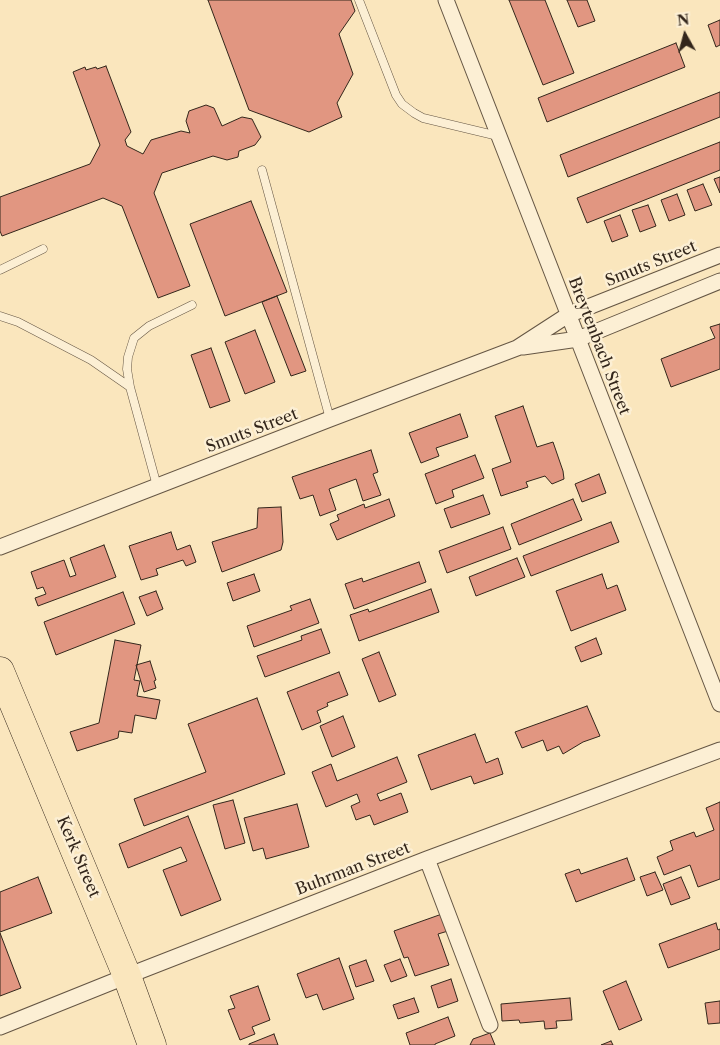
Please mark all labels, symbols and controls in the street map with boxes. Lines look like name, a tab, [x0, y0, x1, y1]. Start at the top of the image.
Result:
north arrow	[660, 10, 710, 60]
text: N	[676, 10, 690, 30]
street label: Smuts Street	[603, 237, 699, 291]
street label: Breytenbach Street	[564, 274, 634, 418]
street label: Smuts Street	[203, 405, 301, 457]
street label: Kerk Street	[52, 813, 104, 901]
street label: Buhrman Street	[293, 838, 413, 900]

